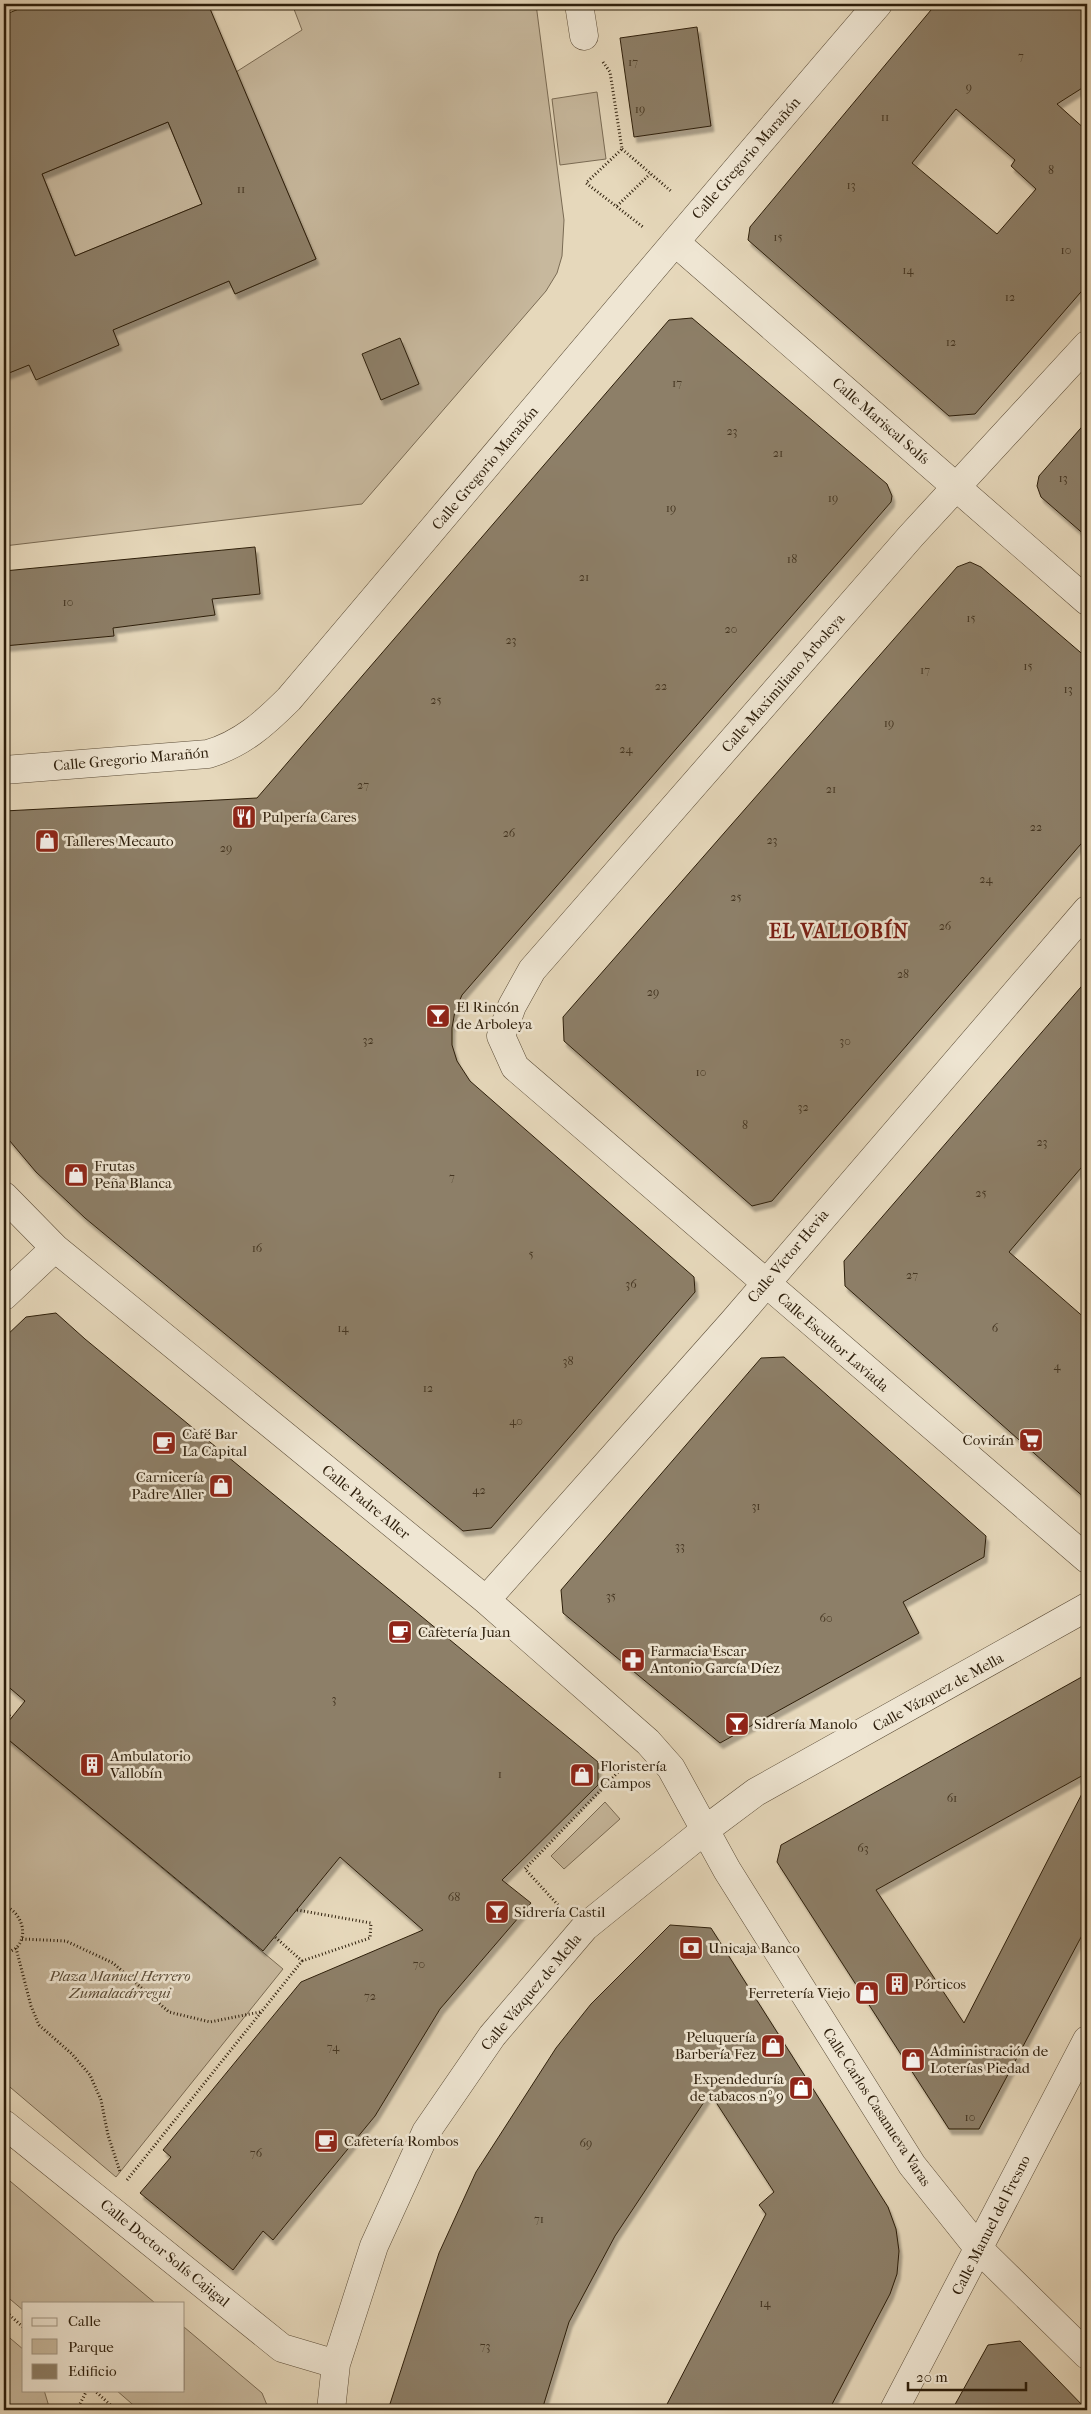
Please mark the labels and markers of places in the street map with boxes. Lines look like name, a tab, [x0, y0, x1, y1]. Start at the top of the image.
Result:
restaurant icon: Pulpería Cares	[231, 804, 257, 830]
place label: Pulpería Cares	[262, 808, 357, 826]
shop icon: Talleres Mecauto	[34, 828, 60, 854]
place label: Talleres Mecauto	[64, 832, 174, 850]
place label: El Rincón de Arboleya	[456, 998, 533, 1033]
bar icon: El Rincón de Arboleya	[425, 1003, 451, 1029]
place label: Frutas Peña Blanca	[94, 1157, 173, 1192]
shop icon: Frutas Peña Blanca	[63, 1162, 89, 1188]
place label: Café Bar La Capital	[182, 1425, 247, 1460]
supermarket icon: Covirán	[1018, 1427, 1044, 1453]
cafe icon: Café Bar La Capital	[151, 1430, 177, 1456]
place label: Covirán	[963, 1431, 1014, 1449]
place label: Carnicería Padre Aller	[131, 1468, 205, 1503]
shop icon: Carnicería Padre Aller	[208, 1473, 234, 1499]
cafe icon: Cafetería Juan	[387, 1619, 413, 1645]
place label: Cafetería Juan	[418, 1623, 511, 1641]
place label: Farmacia Escar Antonio García Díez	[649, 1642, 780, 1677]
pharmacy icon: Farmacia Escar Antonio García Díez	[620, 1647, 646, 1673]
bar icon: Sidrería Manolo	[724, 1711, 750, 1737]
place label: Sidrería Manolo	[754, 1715, 858, 1733]
place label: Ambulatorio Vallobín	[109, 1747, 191, 1782]
building icon: Ambulatorio Vallobín	[79, 1752, 105, 1778]
place label: Floristería Campos	[600, 1757, 668, 1792]
shop icon: Floristería Campos	[569, 1762, 595, 1788]
bar icon: Sidrería Castil	[484, 1899, 510, 1925]
place label: Sidrería Castil	[514, 1903, 605, 1921]
bank icon: Unicaja Banco	[678, 1935, 704, 1961]
place label: Unicaja Banco	[708, 1939, 800, 1957]
building icon: Pórticos	[884, 1971, 910, 1997]
place label: Pórticos	[914, 1975, 967, 1993]
shop icon: Ferretería Viejo	[854, 1980, 880, 2006]
place label: Ferretería Viejo	[748, 1984, 850, 2002]
place label: Peluquería Barbería Fez	[675, 2028, 757, 2063]
shop icon: Peluquería Barbería Fez	[760, 2033, 786, 2059]
place label: Administración de Loterías Piedad	[929, 2042, 1049, 2077]
shop icon: Administración de Loterías Piedad	[900, 2047, 926, 2073]
place label: Expendeduría de tabacos nº 9	[690, 2070, 785, 2105]
shop icon: Expendeduría de tabacos nº 9	[788, 2075, 814, 2101]
cafe icon: Cafetería Rombos	[313, 2128, 339, 2154]
place label: Cafetería Rombos	[344, 2132, 459, 2150]

